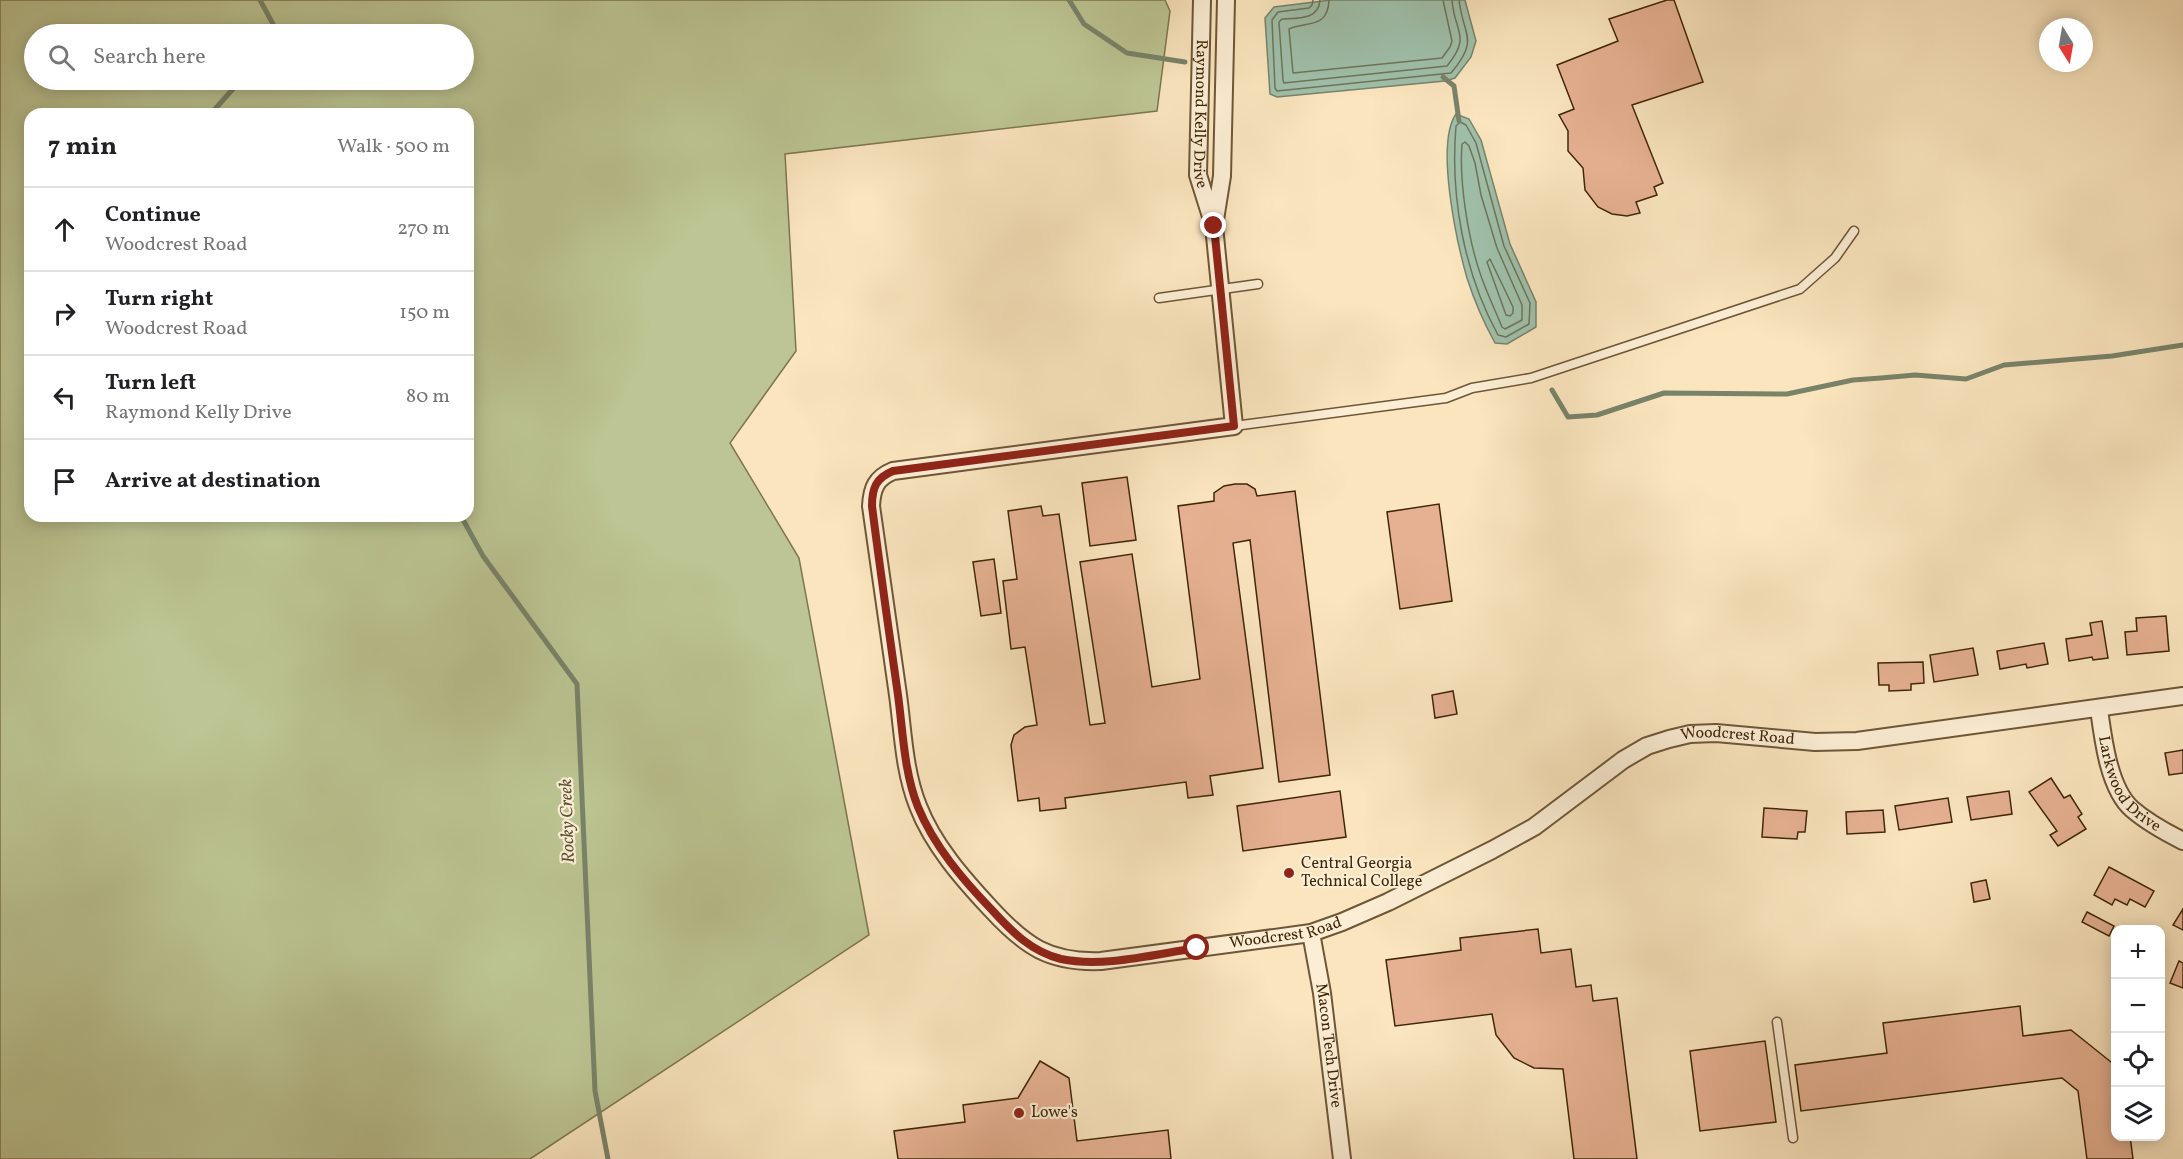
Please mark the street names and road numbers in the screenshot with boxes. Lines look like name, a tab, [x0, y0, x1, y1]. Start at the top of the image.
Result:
street label: Raymond Kelly Drive	[1187, 39, 1213, 191]
street label: Woodcrest Road	[1678, 722, 1796, 751]
street label: Larkwood Drive	[2092, 734, 2165, 838]
street label: Woodcrest Road	[1228, 912, 1345, 955]
street label: Macon Tech Drive	[1309, 982, 1347, 1109]

